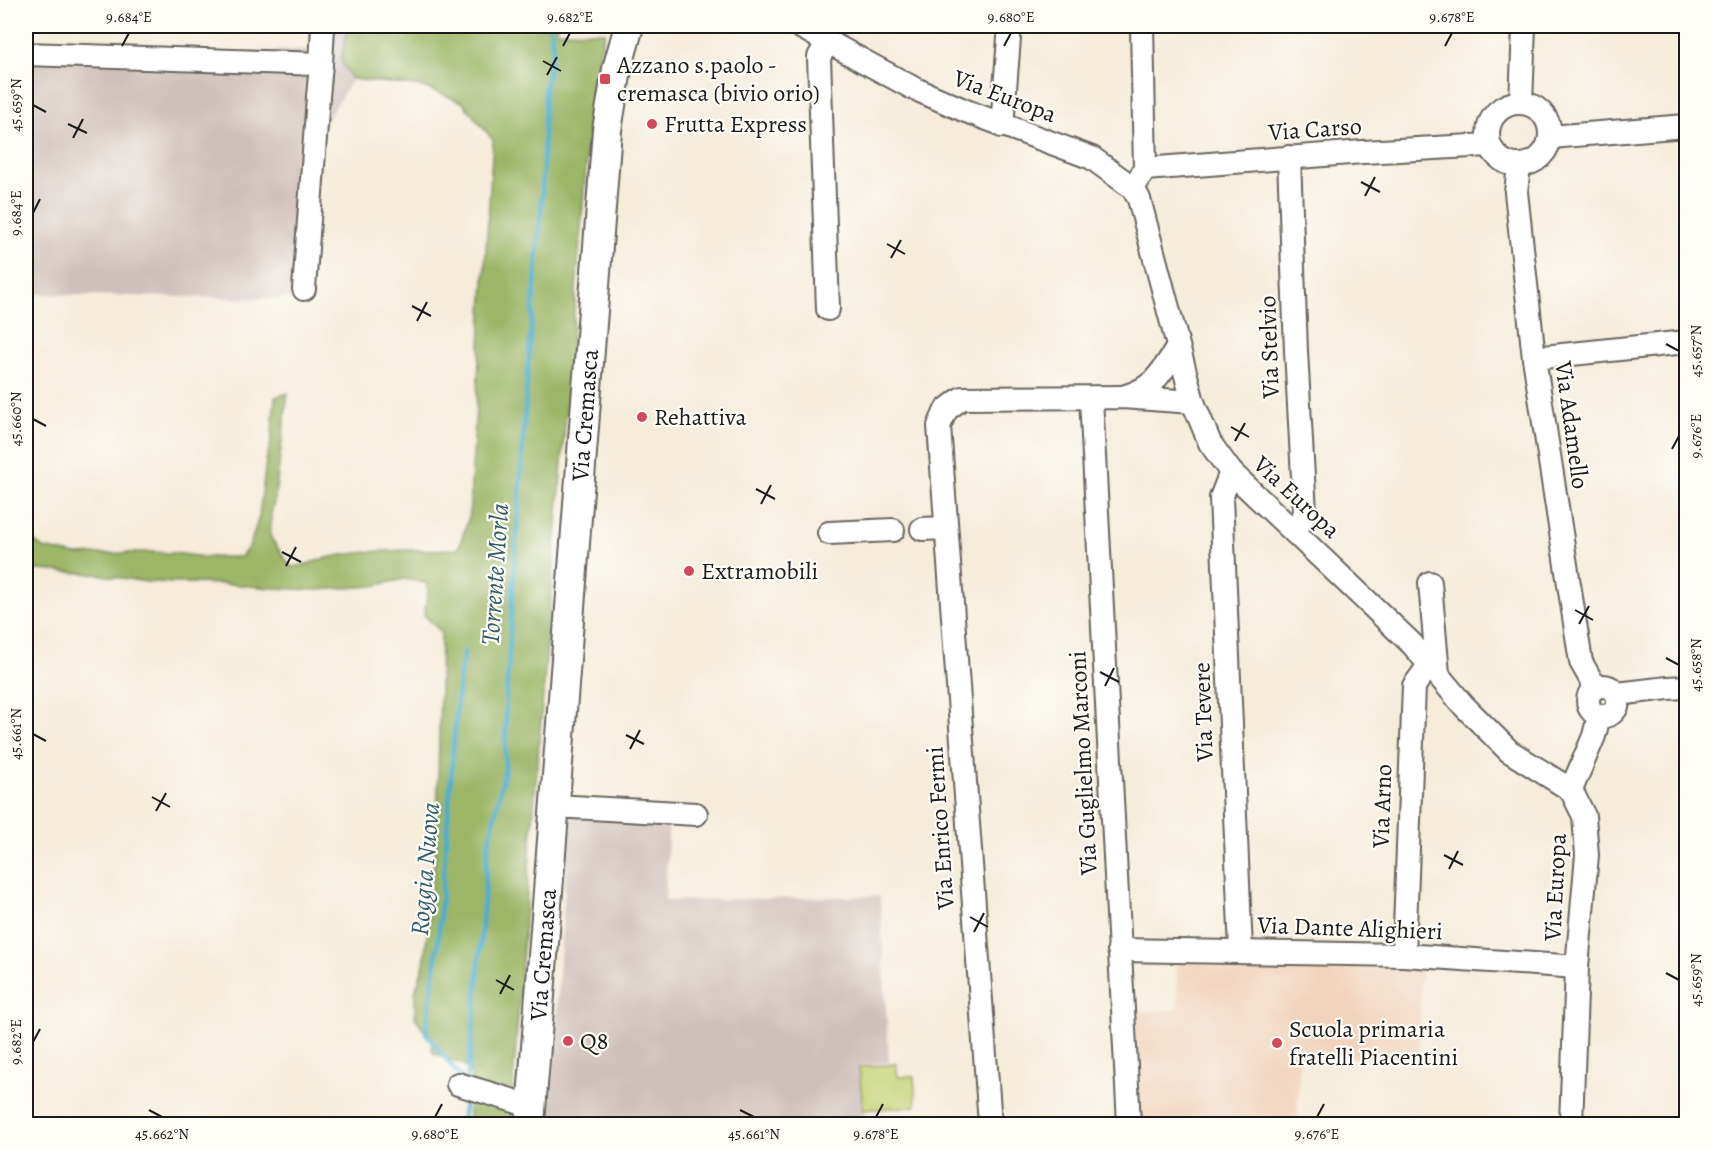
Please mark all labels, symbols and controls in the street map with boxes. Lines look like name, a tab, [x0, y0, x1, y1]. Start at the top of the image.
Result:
text: 9.684°E	[106, 7, 152, 27]
text: 9.682°E	[547, 7, 593, 27]
text: 9.680°E	[988, 7, 1035, 27]
text: 9.678°E	[1429, 7, 1475, 27]
place label: Azzano s.paolo - cremasca (bivio orio)	[616, 49, 820, 109]
street label: Via Europa	[948, 61, 1062, 131]
marker: Azzano s.paolo - cremasca (bivio orio)	[598, 72, 612, 86]
text: 45.659°N	[6, 78, 26, 132]
place label: Frutta Express	[664, 108, 807, 140]
street label: Via Carso	[1266, 110, 1363, 148]
marker: Frutta Express	[645, 117, 659, 131]
text: 9.684°E	[6, 190, 26, 236]
street label: Via Stelvio	[1251, 295, 1287, 400]
text: 45.657°N	[1686, 324, 1706, 377]
street label: Via Cremasca	[564, 347, 606, 483]
street label: Via Adamello	[1547, 358, 1597, 491]
text: 45.660°N	[6, 391, 26, 447]
place label: Rehattiva	[654, 401, 748, 433]
marker: Rehattiva	[635, 410, 649, 424]
text: 9.676°E	[1686, 414, 1706, 458]
street label: Via Europa	[1246, 448, 1348, 546]
water label: Torrente Morla	[473, 502, 517, 646]
place label: Extramobili	[701, 555, 818, 587]
marker: Extramobili	[682, 564, 696, 578]
text: 45.658°N	[1686, 638, 1706, 692]
street label: Via Guglielmo Marconi	[1061, 650, 1105, 877]
street label: Via Tevere	[1185, 662, 1221, 763]
text: 45.661°N	[6, 708, 26, 760]
street label: Via Enrico Fermi	[918, 745, 962, 912]
street label: Via Arno	[1365, 763, 1399, 850]
water label: Roggia Nuova	[402, 801, 448, 937]
street label: Via Europa	[1536, 832, 1574, 943]
street label: Via Cremasca	[522, 886, 564, 1023]
street label: Via Dante Alighieri	[1256, 909, 1443, 947]
text: 45.659°N	[1686, 953, 1706, 1007]
place label: Scuola primaria fratelli Piacentini	[1289, 1013, 1458, 1073]
text: 9.682°E	[6, 1019, 26, 1065]
place label: Q8	[580, 1025, 608, 1057]
marker: Q8	[561, 1034, 575, 1048]
marker: Scuola primaria fratelli Piacentini	[1270, 1036, 1284, 1050]
text: 45.662°N	[135, 1124, 189, 1144]
text: 9.680°E	[412, 1124, 459, 1144]
text: 45.661°N	[728, 1124, 780, 1144]
text: 9.678°E	[853, 1124, 899, 1144]
text: 9.676°E	[1295, 1124, 1339, 1144]

